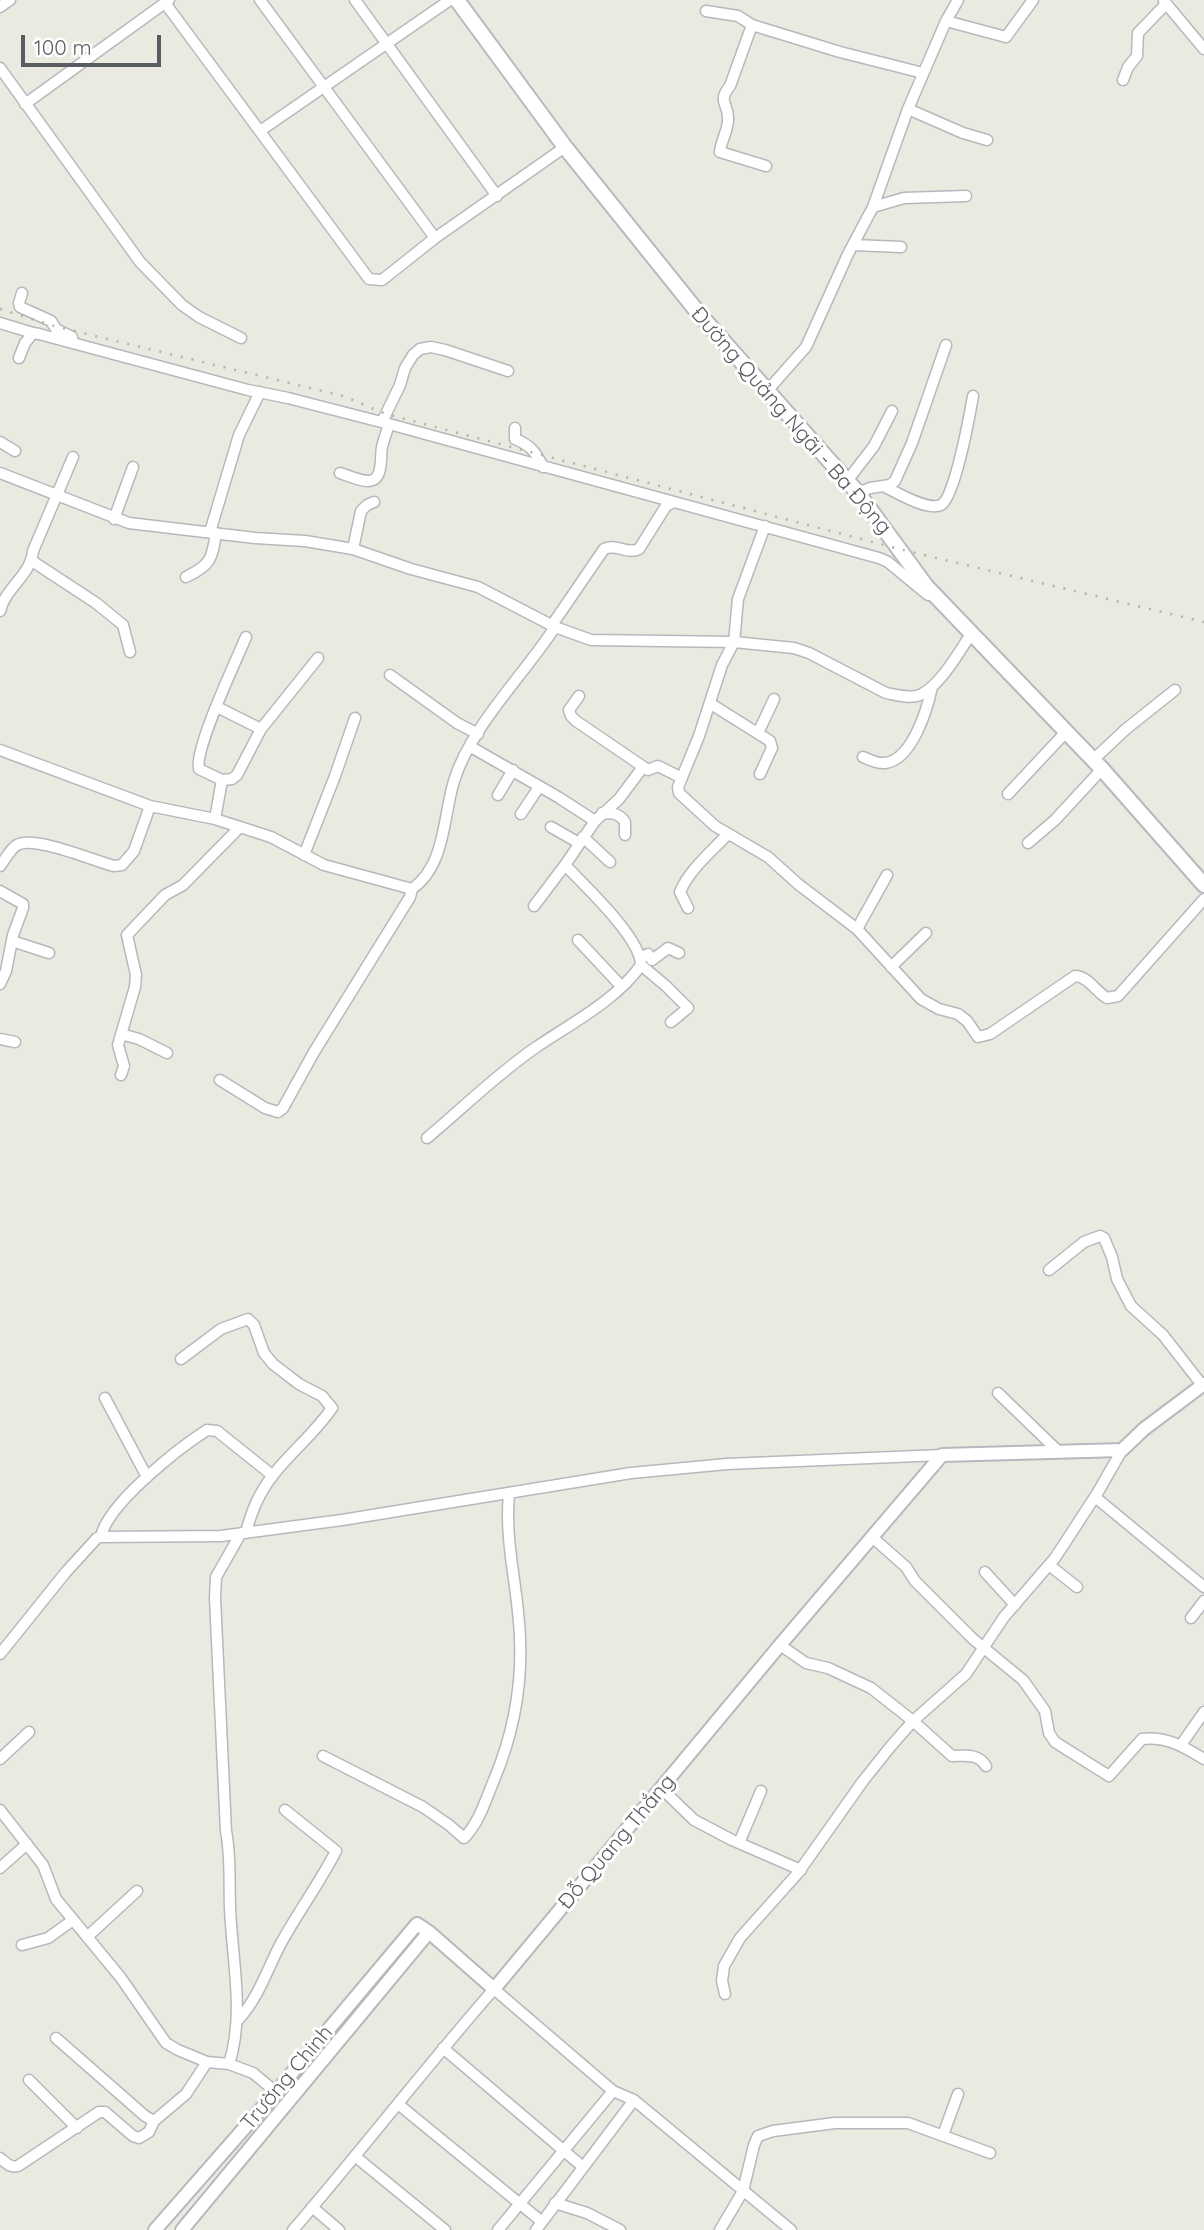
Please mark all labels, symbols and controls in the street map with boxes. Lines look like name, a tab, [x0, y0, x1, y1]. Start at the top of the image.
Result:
scale bar	[24, 21, 164, 65]
text: 100 m	[34, 34, 92, 60]
street label: Đường Quảng Ngãi - Ba Động	[685, 302, 897, 540]
street label: Đỗ Quang Thắng	[553, 1770, 681, 1914]
street label: Trường Chinh	[236, 2020, 338, 2136]

